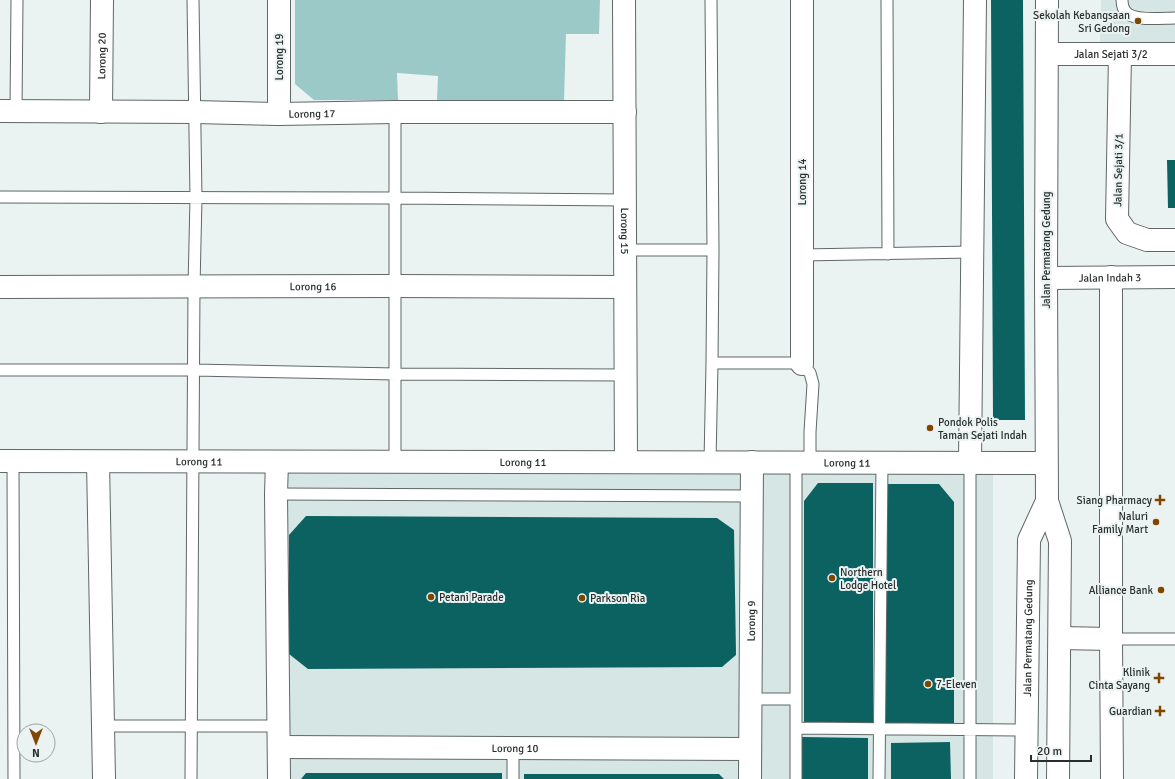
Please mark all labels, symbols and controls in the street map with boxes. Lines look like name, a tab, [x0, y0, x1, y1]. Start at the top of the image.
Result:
place label: Sekolah Kebangsaan Sri Gedong	[1033, 9, 1130, 35]
marker: Sekolah Kebangsaan Sri Gedong	[1133, 16, 1143, 26]
street label: Lorong 20	[95, 32, 109, 80]
street label: Lorong 19	[273, 34, 286, 80]
street label: Jalan Sejati 3/2	[1074, 48, 1148, 61]
street label: Lorong 17	[288, 107, 336, 121]
street label: Jalan Sejati 3/1	[1111, 133, 1126, 207]
street label: Lorong 14	[796, 159, 809, 205]
street label: Jalan Permatang Gedung	[1040, 191, 1053, 309]
street label: Lorong 15	[618, 208, 631, 255]
street label: Jalan Indah 3	[1079, 271, 1141, 285]
street label: Lorong 16	[290, 280, 337, 293]
place label: Pondok Polis Taman Sejati Indah	[938, 416, 1027, 442]
marker: Pondok Polis Taman Sejati Indah	[925, 423, 935, 433]
street label: Lorong 11	[176, 455, 223, 468]
street label: Lorong 11	[500, 456, 547, 469]
street label: Lorong 11	[824, 457, 871, 470]
place label: Siang Pharmacy	[1077, 494, 1153, 507]
marker: Siang Pharmacy	[1155, 495, 1165, 505]
place label: Naluri Family Mart	[1092, 510, 1148, 536]
marker: Naluri Family Mart	[1151, 517, 1161, 527]
place label: Northern Lodge Hotel	[840, 566, 896, 592]
marker: Northern Lodge Hotel	[827, 573, 837, 583]
street label: Jalan Permatang Gedung	[1021, 579, 1036, 697]
place label: Alliance Bank	[1089, 584, 1153, 597]
marker: Alliance Bank	[1156, 585, 1166, 595]
place label: Petani Parade	[439, 591, 504, 604]
marker: Petani Parade	[426, 592, 436, 602]
place label: Parkson Ria	[590, 592, 646, 605]
marker: Parkson Ria	[577, 593, 587, 603]
street label: Lorong 9	[745, 600, 758, 642]
place label: Klinik Cinta Sayang	[1089, 666, 1150, 692]
marker: Klinik Cinta Sayang	[1153, 672, 1165, 684]
place label: 7-Eleven	[936, 678, 977, 691]
marker: 7-Eleven	[923, 679, 933, 689]
place label: Guardian	[1109, 705, 1152, 718]
marker: Guardian	[1155, 706, 1165, 716]
north arrow	[16, 723, 56, 763]
scale bar	[1031, 737, 1091, 763]
street label: Lorong 10	[491, 742, 539, 755]
text: 20 m	[1037, 744, 1062, 759]
text: N	[32, 746, 40, 759]

